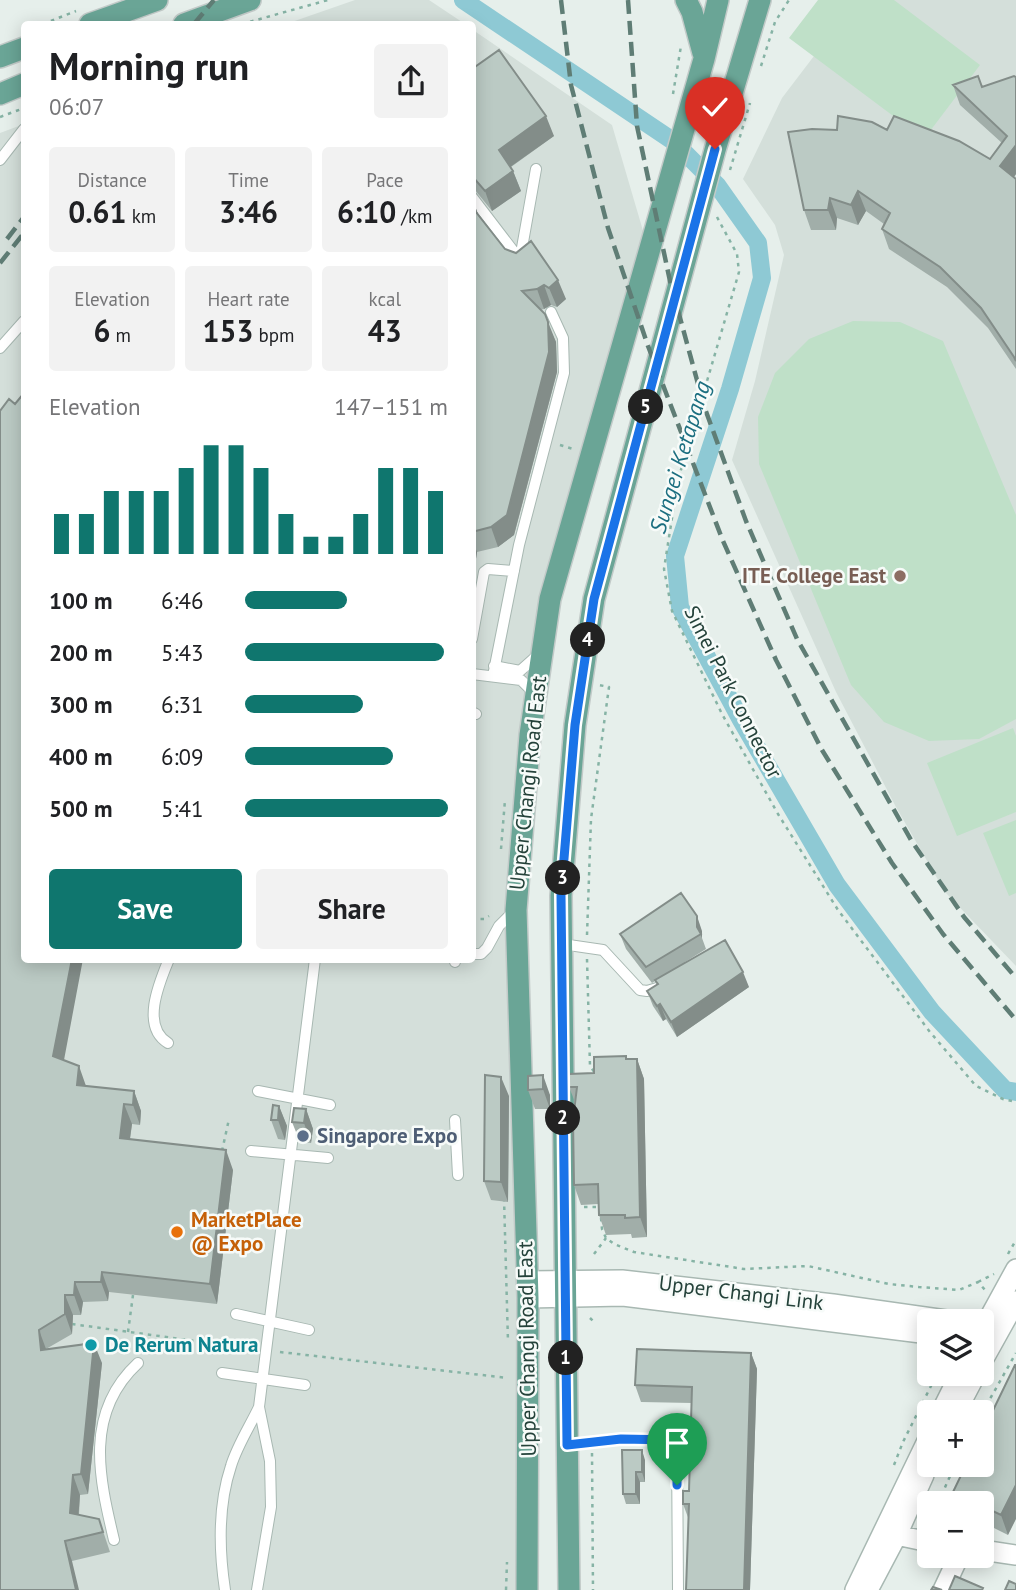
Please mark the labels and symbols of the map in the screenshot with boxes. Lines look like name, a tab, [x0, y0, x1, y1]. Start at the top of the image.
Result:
pin	[685, 77, 745, 149]
water label: Sungei Ketapang	[643, 377, 717, 537]
pin: 5	[628, 390, 664, 424]
place label: ITE College East	[742, 562, 887, 589]
marker: ITE College East	[892, 568, 908, 584]
street label: Simei Park Connector	[678, 601, 789, 783]
pin: 4	[570, 622, 606, 658]
street label: Upper Changi Road East	[503, 674, 552, 891]
pin: 3	[546, 860, 580, 896]
pin: 2	[546, 1100, 580, 1136]
place label: Singapore Expo	[317, 1122, 457, 1149]
marker: Singapore Expo	[295, 1128, 311, 1144]
place label: MarketPlace @ Expo	[191, 1206, 302, 1257]
marker: MarketPlace @ Expo	[169, 1224, 185, 1240]
street label: Upper Changi Road East	[511, 1241, 542, 1457]
street label: Upper Changi Link	[657, 1269, 825, 1316]
place label: De Rerum Natura	[105, 1331, 258, 1358]
marker: De Rerum Natura	[83, 1337, 99, 1353]
pin: 1	[548, 1340, 584, 1376]
pin	[647, 1413, 707, 1485]

